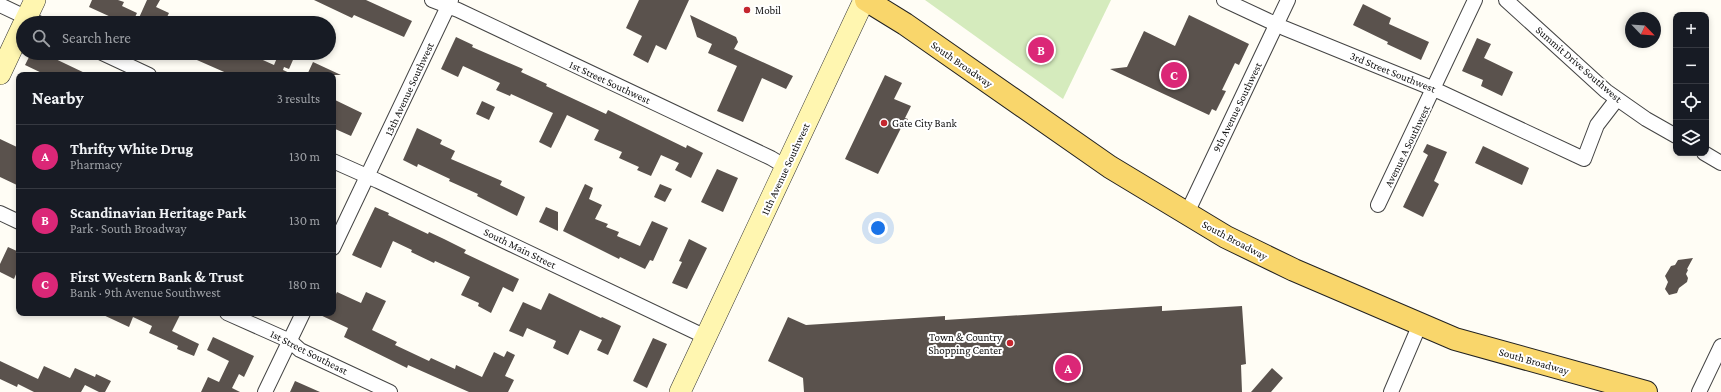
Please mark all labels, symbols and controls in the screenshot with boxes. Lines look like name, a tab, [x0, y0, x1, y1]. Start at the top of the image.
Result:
place label: Mobil	[755, 4, 781, 16]
marker: Mobil	[742, 5, 752, 15]
north arrow	[1625, 12, 1661, 48]
map controls	[1673, 12, 1709, 156]
button: +	[1673, 12, 1709, 48]
search box	[16, 16, 336, 60]
street label: Summit Drive Southwest	[1534, 23, 1625, 105]
icon: search	[30, 27, 52, 49]
text: Search here	[62, 30, 131, 46]
pin: B	[1028, 35, 1054, 65]
street label: South Broadway	[928, 38, 996, 91]
street label: 13th Avenue Southwest	[382, 40, 436, 138]
button: −	[1673, 48, 1709, 84]
street label: 3rd Street Southwest	[1348, 49, 1438, 95]
street label: 1st Street Southwest	[567, 58, 653, 106]
pin: C	[1161, 60, 1187, 90]
street label: 9th Avenue Southwest	[1210, 60, 1264, 154]
button: locate	[1673, 84, 1709, 120]
text: Nearby	[32, 89, 84, 108]
text: 3 results	[277, 91, 320, 106]
street label: Avenue A Southwest	[1382, 103, 1432, 189]
place label: Gate City Bank	[892, 117, 958, 130]
marker: Gate City Bank	[879, 118, 889, 128]
button: layers	[1673, 120, 1709, 156]
street label: 11th Avenue Southwest	[758, 121, 812, 217]
text: Thrifty White Drug	[70, 141, 193, 157]
text: A	[41, 149, 49, 164]
text: 130 m	[289, 149, 320, 164]
text: Pharmacy	[70, 157, 122, 172]
text: Scandinavian Heritage Park	[70, 205, 246, 221]
text: B	[41, 213, 49, 228]
text: 130 m	[289, 213, 320, 228]
your location	[868, 218, 888, 238]
street label: South Broadway	[1200, 218, 1271, 264]
text: Park · South Broadway	[70, 221, 186, 236]
street label: South Main Street	[482, 225, 558, 271]
text: First Western Bank & Trust	[70, 269, 244, 285]
text: C	[41, 277, 49, 292]
text: 180 m	[288, 277, 320, 292]
text: Bank · 9th Avenue Southwest	[70, 285, 221, 300]
street label: 1st Street Southeast	[268, 327, 350, 377]
place label: Town & Country Shopping Center	[928, 331, 1003, 357]
marker: Town & Country Shopping Center	[1005, 338, 1015, 348]
street label: South Broadway	[1497, 345, 1571, 378]
pin: A	[1055, 353, 1081, 383]

